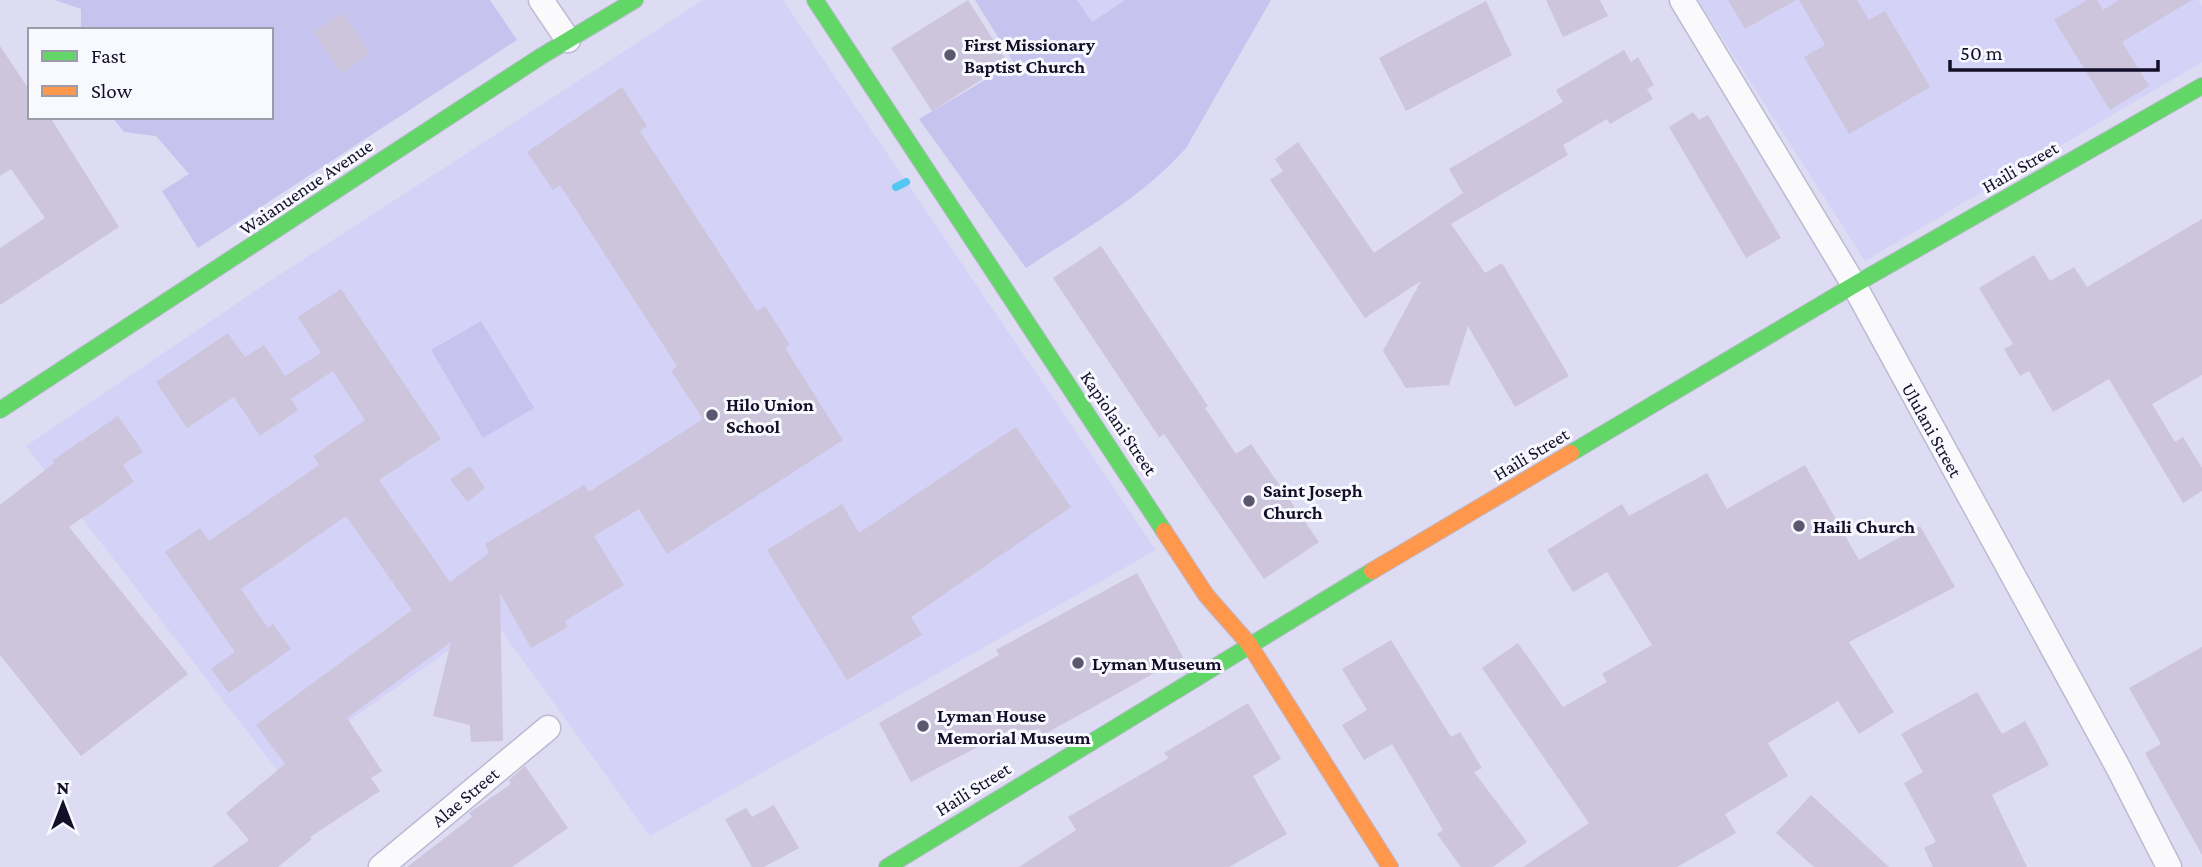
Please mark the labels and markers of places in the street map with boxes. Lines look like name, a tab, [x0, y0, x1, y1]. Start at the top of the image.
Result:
place label: First Missionary Baptist Church	[964, 34, 1096, 77]
marker: First Missionary Baptist Church	[942, 47, 958, 63]
place label: Hilo Union School	[726, 394, 814, 437]
marker: Hilo Union School	[704, 407, 720, 423]
place label: Saint Joseph Church	[1263, 480, 1363, 523]
marker: Saint Joseph Church	[1241, 493, 1257, 509]
place label: Haili Church	[1813, 516, 1915, 537]
marker: Haili Church	[1791, 518, 1807, 534]
place label: Lyman Museum	[1092, 653, 1222, 674]
marker: Lyman Museum	[1070, 655, 1086, 671]
place label: Lyman House Memorial Museum	[937, 705, 1091, 748]
marker: Lyman House Memorial Museum	[915, 718, 931, 734]

